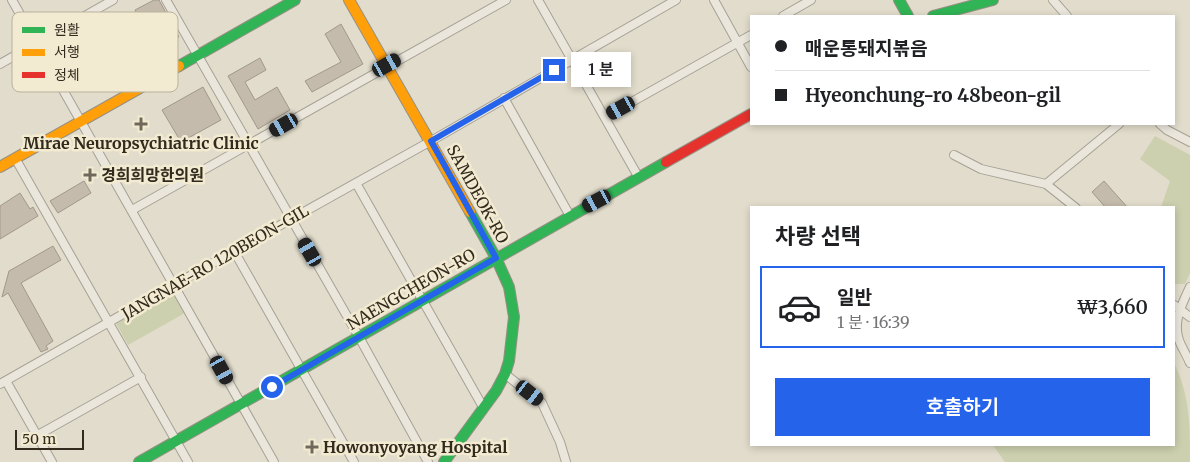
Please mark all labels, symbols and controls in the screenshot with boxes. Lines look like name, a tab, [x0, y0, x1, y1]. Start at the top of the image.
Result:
legend	[12, 12, 178, 92]
text: 원활	[54, 21, 80, 39]
text: 매운통돼지볶음	[805, 36, 927, 60]
text: 서행	[54, 43, 80, 61]
car	[370, 51, 403, 79]
callout: 1 분	[572, 52, 632, 88]
route end	[543, 59, 565, 81]
text: 1 분	[588, 59, 614, 79]
text: 정체	[54, 66, 80, 84]
text: Hyeonchung-ro 48beon-gil	[805, 83, 1061, 107]
car	[604, 94, 637, 122]
car	[267, 111, 300, 139]
marker: Mirae Neuropsychiatric Clinic	[134, 117, 148, 131]
place label: Mirae Neuropsychiatric Clinic	[23, 133, 259, 153]
street label: SAMDEOK-RO	[443, 141, 514, 247]
place label: 경희희망한의원	[101, 165, 204, 185]
marker: 경희희망한의원	[83, 168, 97, 182]
car	[580, 187, 613, 215]
street label: JANGNAE-RO 120BEON-GIL	[117, 200, 312, 324]
text: 차량 선택	[775, 222, 861, 250]
car	[296, 235, 323, 269]
street label: NAENGCHEON-RO	[343, 244, 479, 334]
icon: car	[777, 285, 822, 330]
text: 일반	[837, 285, 872, 309]
text: ₩3,660	[1077, 295, 1148, 319]
text: 1 분 · 16:39	[837, 312, 910, 332]
car	[208, 353, 235, 387]
route start	[261, 376, 283, 398]
car	[513, 378, 546, 408]
button: 호출하기	[775, 378, 1150, 436]
scale bar	[15, 427, 84, 450]
text: 50 m	[22, 430, 56, 448]
place label: Howonyoyang Hospital	[323, 437, 507, 457]
marker: Howonyoyang Hospital	[305, 440, 319, 454]

